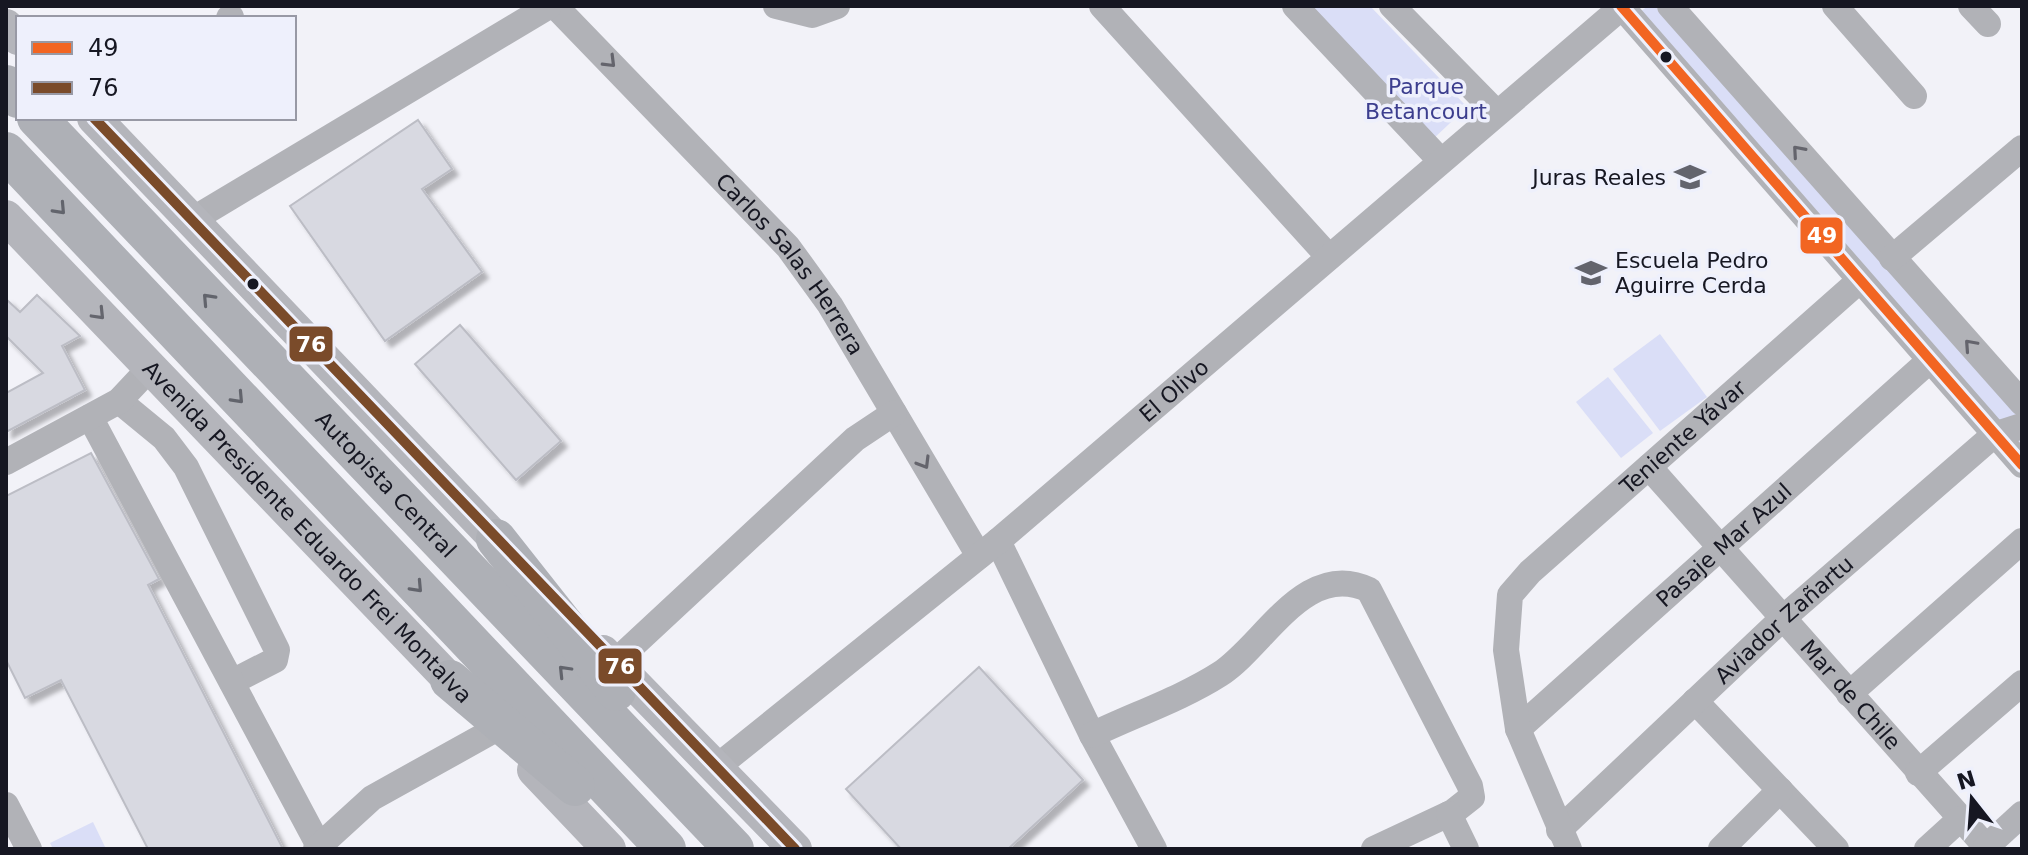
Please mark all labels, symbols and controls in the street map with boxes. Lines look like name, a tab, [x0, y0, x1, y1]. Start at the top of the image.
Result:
legend	[16, 16, 296, 120]
text: 49	[88, 34, 119, 62]
unlabelled marker	[1658, 49, 1674, 65]
one-way arrow	[601, 53, 615, 67]
text: 76	[88, 74, 119, 102]
park label: Parque Betancourt	[1365, 74, 1487, 124]
one-way arrow	[1793, 145, 1807, 160]
school or university icon: Juras Reales	[1673, 160, 1707, 194]
place label: Juras Reales	[1530, 165, 1666, 190]
street label: Carlos Salas Herrera	[711, 168, 869, 359]
one-way arrow	[50, 200, 65, 214]
line badge: 49	[1799, 216, 1844, 255]
text: 49	[1807, 223, 1837, 248]
place label: Escuela Pedro Aguirre Cerda	[1615, 248, 1769, 298]
school or university icon: Escuela Pedro Aguirre Cerda	[1574, 256, 1608, 290]
unlabelled marker	[245, 276, 261, 292]
one-way arrow	[203, 294, 218, 308]
one-way arrow	[89, 305, 104, 319]
line badge: 76	[288, 325, 334, 363]
text: 76	[296, 332, 326, 357]
one-way arrow	[1965, 340, 1980, 355]
street label: El Olivo	[1134, 354, 1214, 427]
street label: Avenida Presidente Eduardo Frei Montalva	[138, 356, 477, 708]
street label: Teniente Yávar	[1614, 374, 1752, 500]
one-way arrow	[229, 389, 244, 403]
street label: Autopista Central	[311, 406, 461, 563]
one-way arrow	[914, 454, 929, 469]
street label: Pasaje Mar Azul	[1651, 478, 1797, 612]
street label: Aviador Zañartu	[1710, 551, 1858, 689]
one-way arrow	[408, 577, 422, 592]
street label: Mar de Chile	[1795, 635, 1906, 755]
line badge: 76	[597, 647, 643, 685]
text: 76	[605, 654, 635, 679]
one-way arrow	[559, 666, 574, 680]
north arrow	[1932, 759, 2012, 839]
text: N	[1954, 766, 1979, 795]

